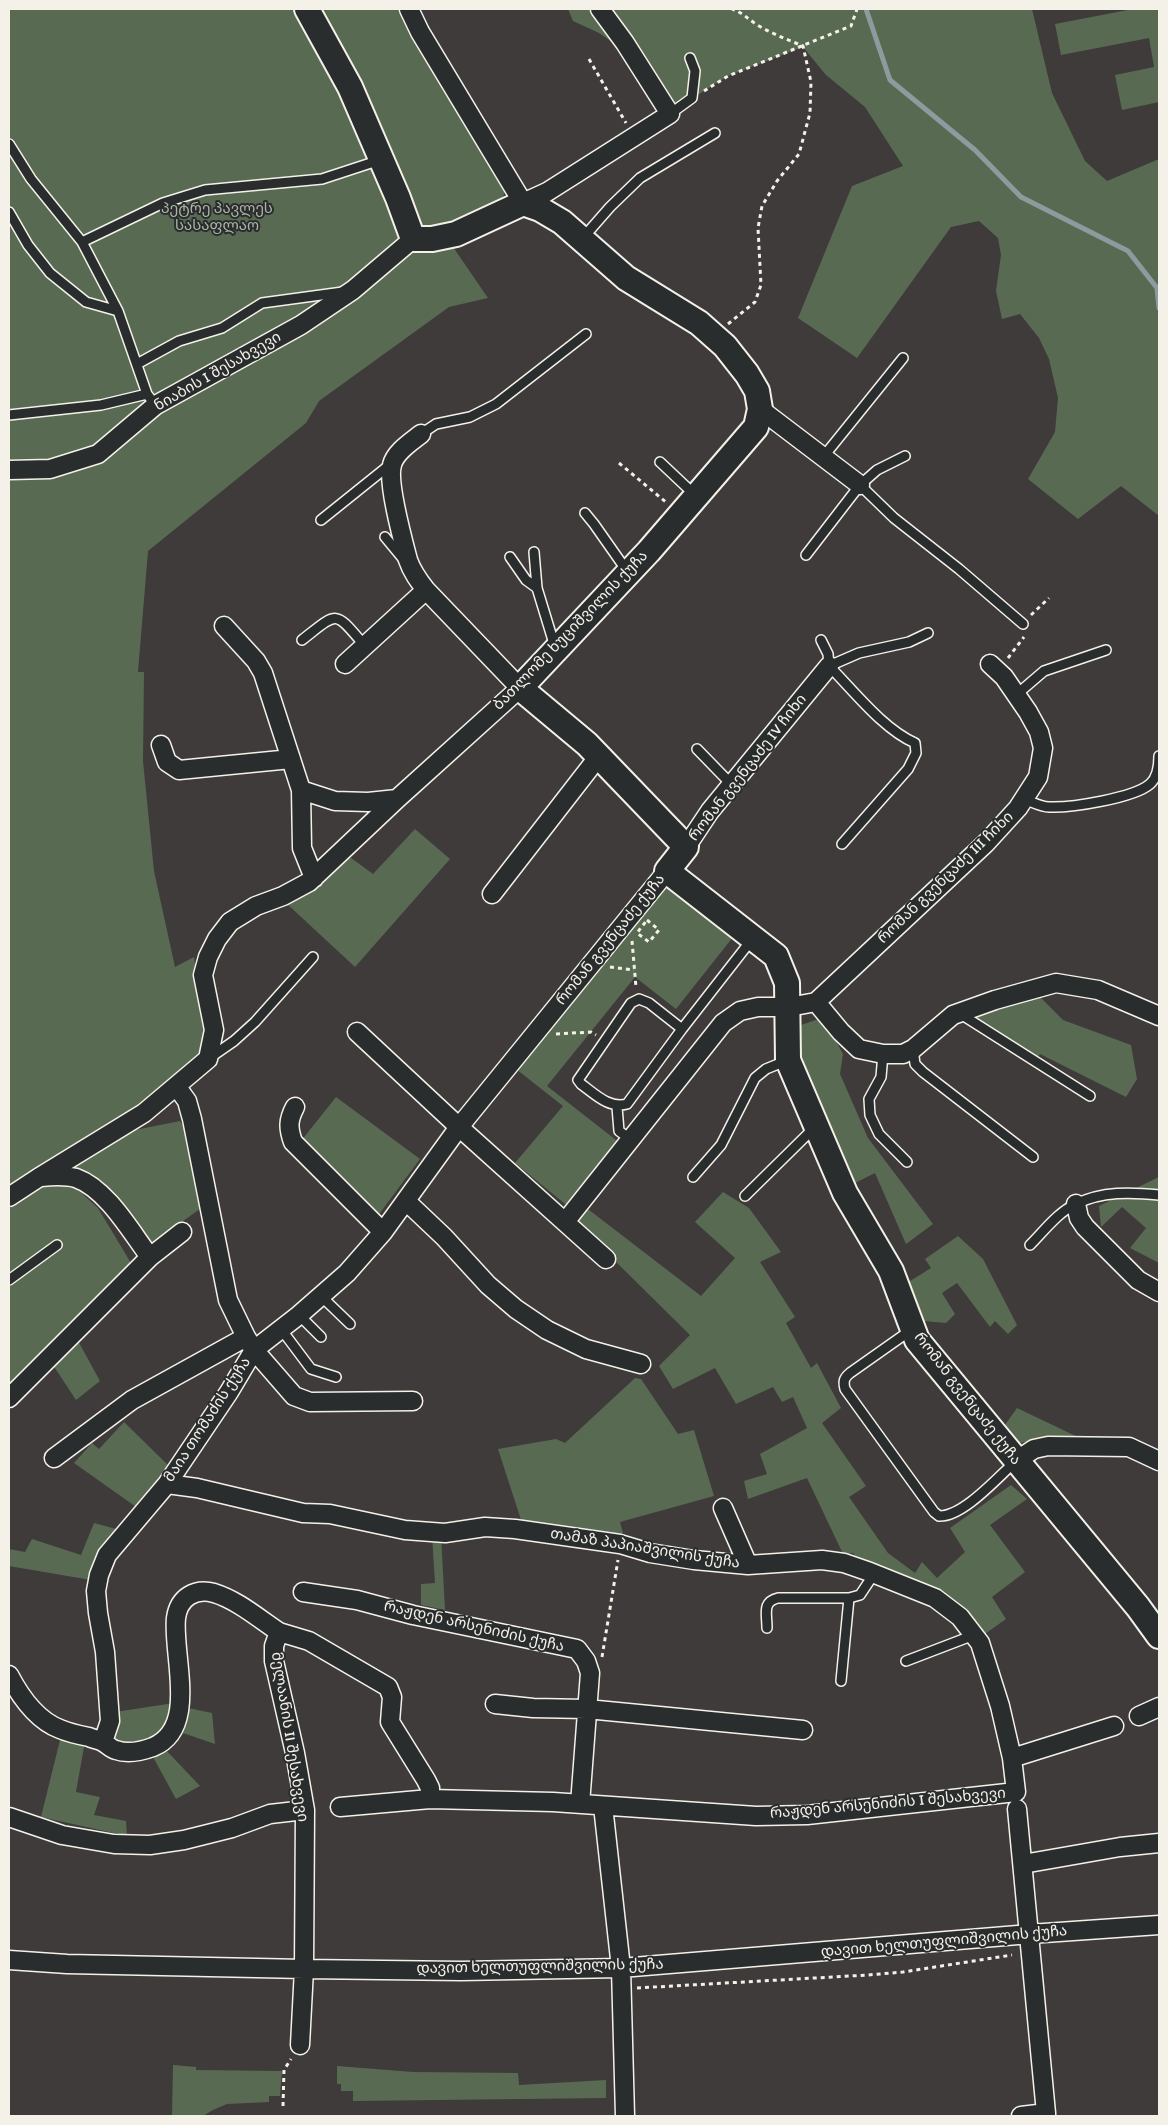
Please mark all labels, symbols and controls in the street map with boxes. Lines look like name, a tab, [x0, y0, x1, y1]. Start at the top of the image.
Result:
park label: პეტრე პავლეს სასაფლაო	[161, 200, 273, 235]
street label: ნიაბის I შესახვევი	[151, 328, 285, 416]
street label: ბათლომე ხუციშვილის ქუჩა	[490, 547, 652, 715]
street label: რომან გვენცაძე IV ჩიხი	[685, 691, 811, 845]
street label: რომან გვენცაძე III ჩიხი	[874, 808, 1018, 948]
street label: რომან გვენცაძე ქუჩა	[553, 871, 669, 1009]
street label: რომან გვენცაძე ქუჩა	[910, 1329, 1024, 1469]
street label: მაია თომაძის ქუჩა	[161, 1354, 255, 1486]
street label: თამაზ პაპიაშვილის ქუჩა	[549, 1525, 741, 1573]
street label: რაჟდენ არსენიძის ქუჩა	[382, 1597, 566, 1657]
street label: მელაანის II შესახვევი	[267, 1651, 311, 1823]
street label: რაჟდენ არსენიძის I შესახვევი	[769, 1785, 1007, 1823]
street label: დავით ხელთუფლიშვილის ქუჩა	[820, 1922, 1068, 1962]
street label: დავით ხელთუფლიშვილის ქუჩა	[416, 1956, 664, 1978]

